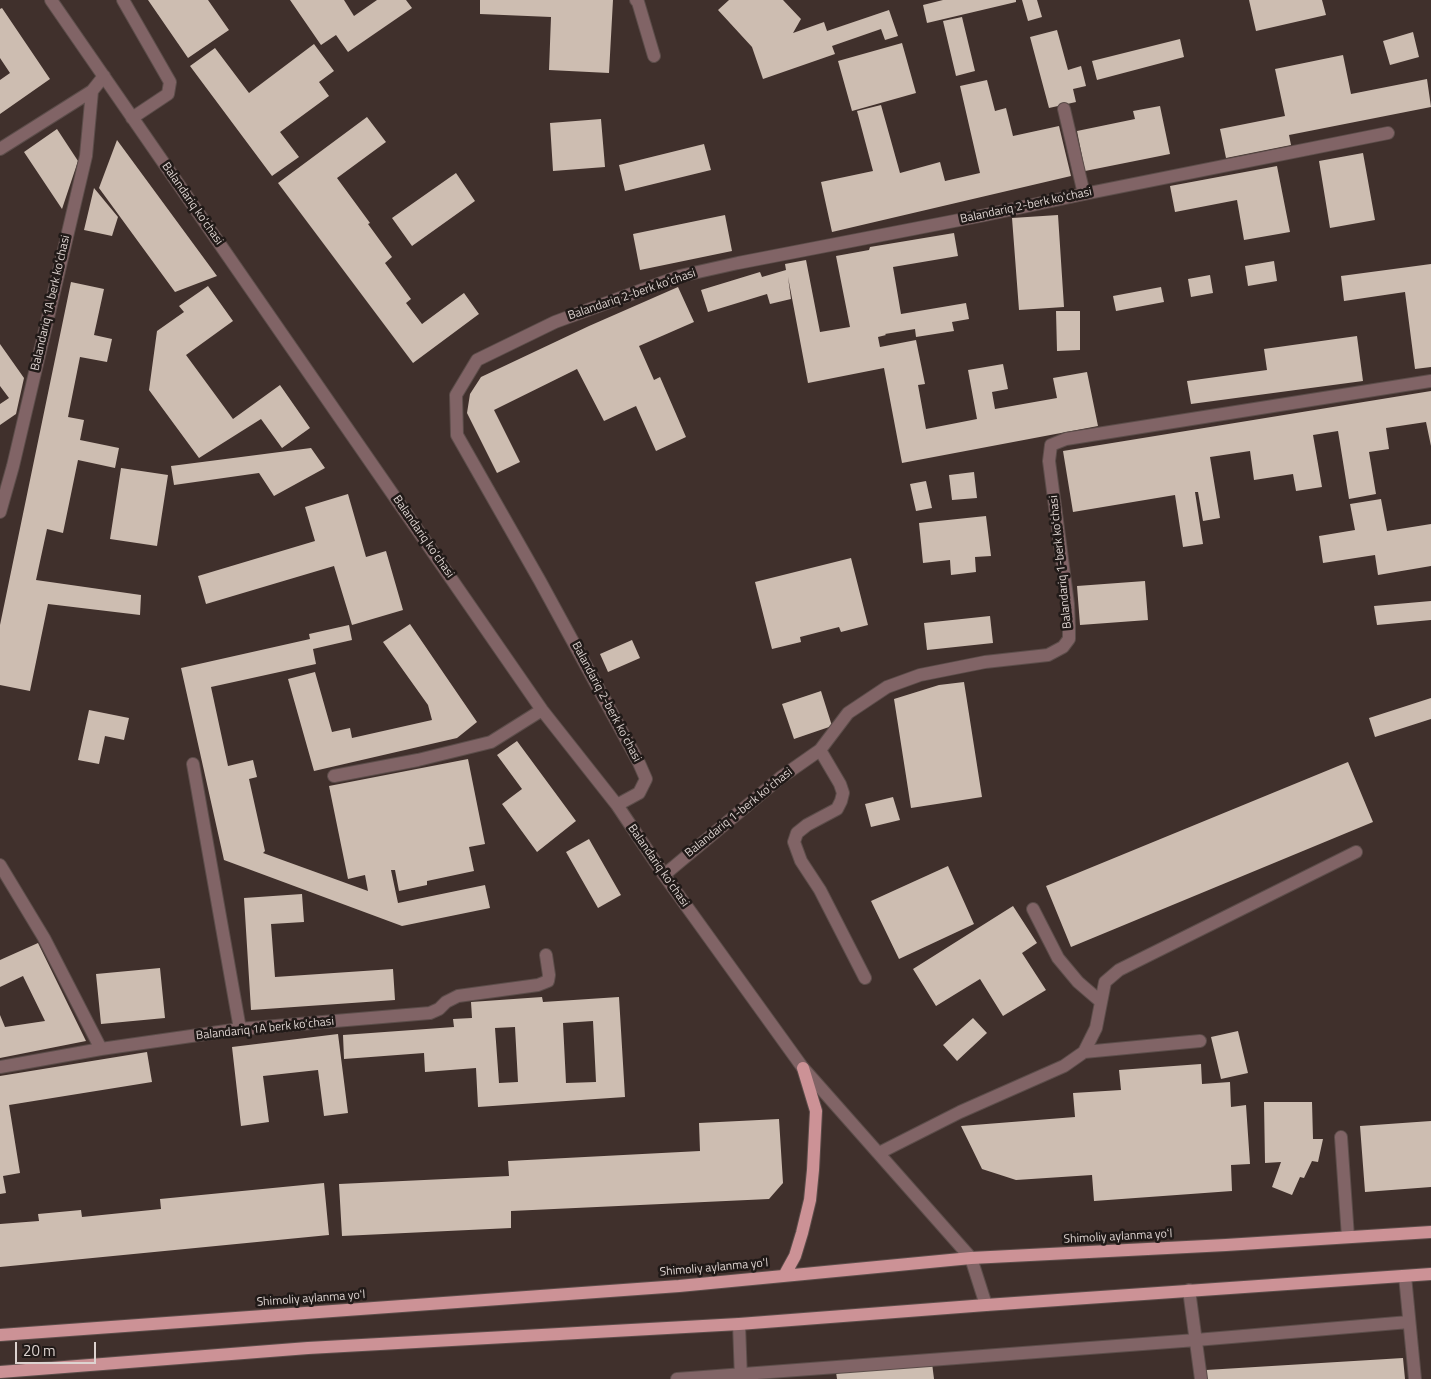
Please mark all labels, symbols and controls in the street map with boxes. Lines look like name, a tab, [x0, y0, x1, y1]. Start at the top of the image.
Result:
street label: Balandariq koʻchasi	[158, 160, 226, 248]
street label: Balandariq 2-berk koʻchasi	[959, 185, 1093, 227]
street label: Balandariq 1A berk koʻchasi	[28, 234, 74, 372]
street label: Balandariq 2-berk koʻchasi	[566, 266, 698, 324]
street label: Balandariq koʻchasi	[389, 493, 457, 581]
street label: Balandariq 1-berk koʻchasi	[1047, 495, 1075, 629]
street label: Balandariq 2-berk koʻchasi	[568, 639, 644, 765]
street label: Balandariq 1-berk koʻchasi	[682, 765, 796, 861]
street label: Balandariq koʻchasi	[624, 822, 692, 910]
street label: Balandariq 1A berk koʻchasi	[195, 1015, 335, 1043]
street label: Shimoliy aylanma yoʻl	[1063, 1227, 1173, 1247]
street label: Shimoliy aylanma yoʻl	[659, 1256, 769, 1280]
street label: Shimoliy aylanma yoʻl	[256, 1288, 366, 1310]
scale bar	[18, 1332, 99, 1364]
text: 20 m	[23, 1339, 56, 1362]

